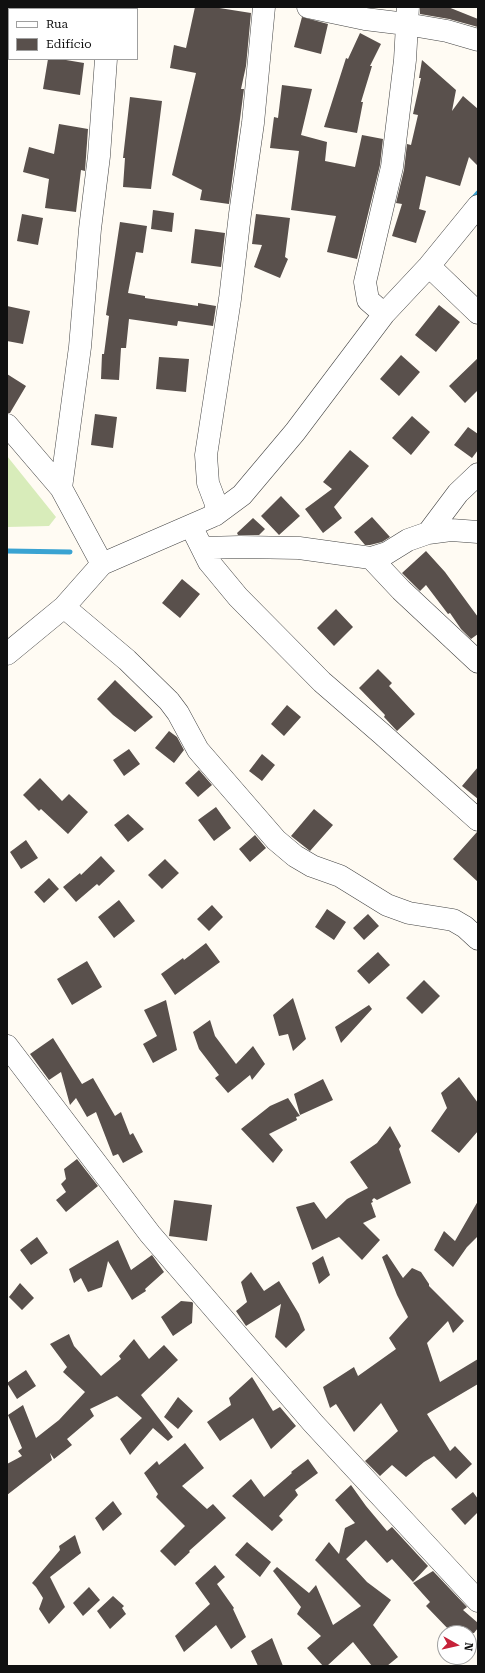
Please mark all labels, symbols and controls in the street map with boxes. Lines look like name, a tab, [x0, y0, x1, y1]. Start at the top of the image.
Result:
legend	[8, 8, 138, 60]
text: Rua	[46, 17, 68, 31]
text: Edifício	[46, 37, 92, 51]
north arrow	[437, 1625, 477, 1665]
text: N	[461, 1641, 475, 1652]

